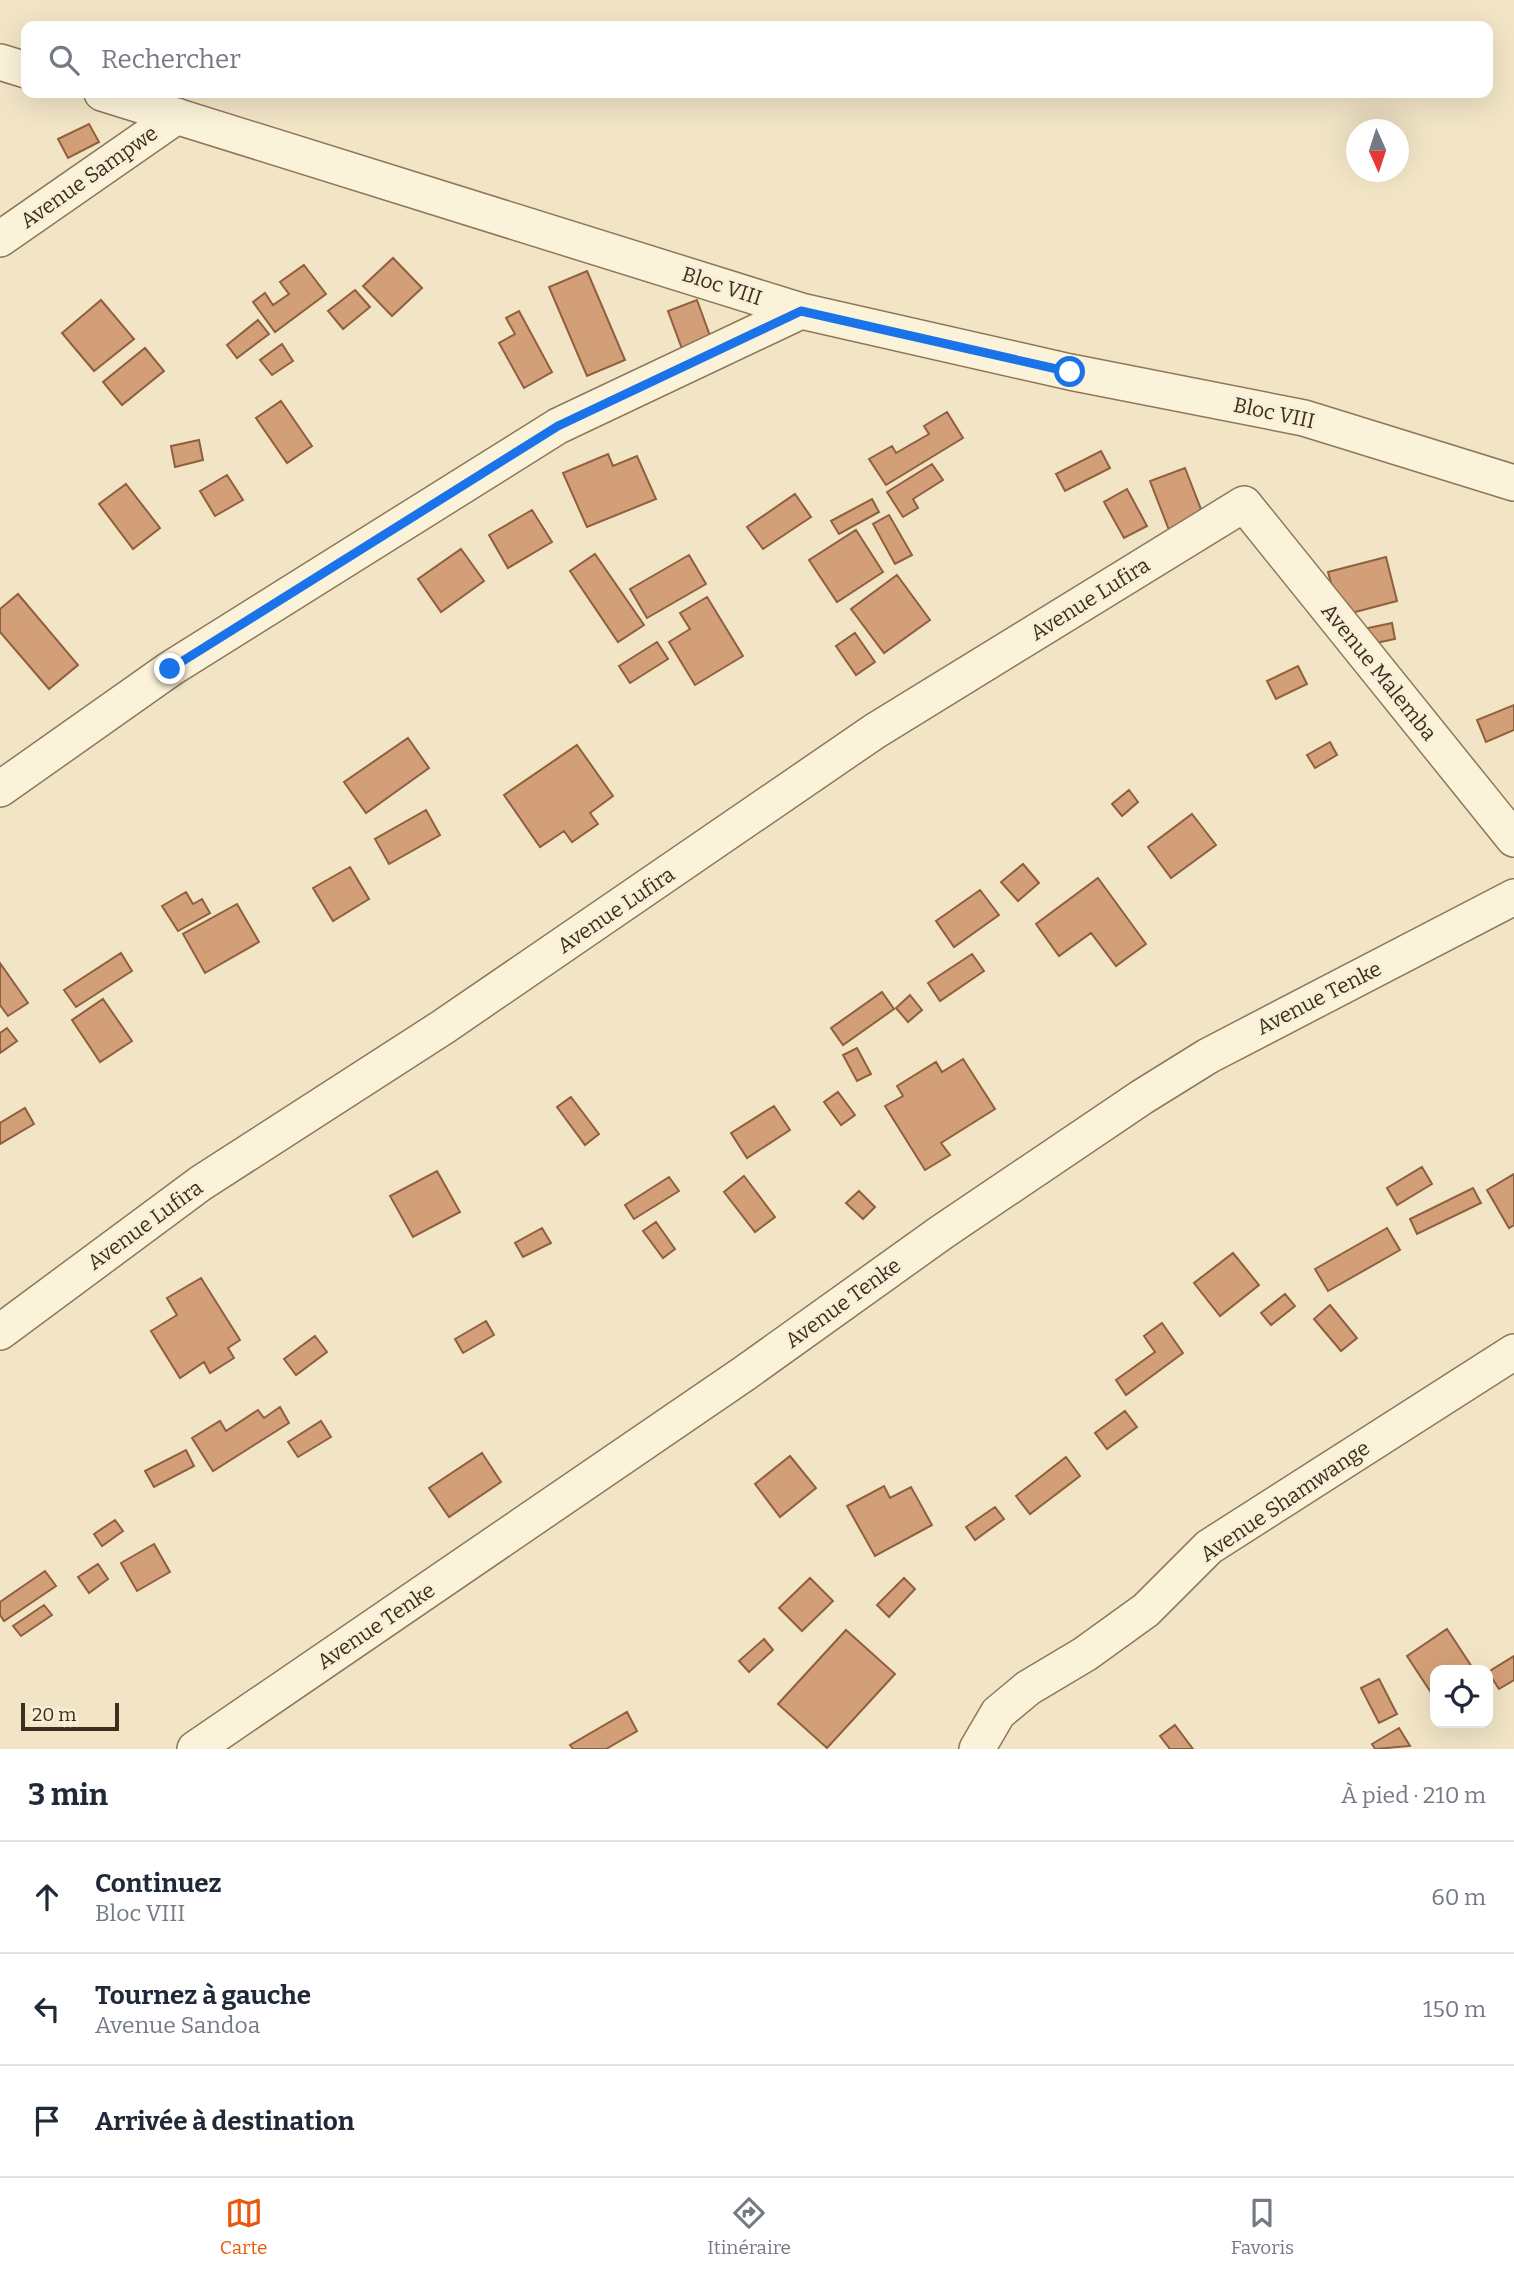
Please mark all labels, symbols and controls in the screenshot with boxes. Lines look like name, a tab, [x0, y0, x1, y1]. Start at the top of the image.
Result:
search box	[21, 21, 1493, 98]
icon: search	[45, 41, 83, 79]
text: Rechercher	[101, 44, 241, 75]
north arrow	[1346, 119, 1409, 182]
street label: Avenue Sampwe	[15, 120, 163, 234]
street label: Bloc VIII	[679, 261, 765, 311]
route start	[1054, 356, 1085, 387]
street label: Bloc VIII	[1231, 392, 1317, 434]
street label: Avenue Lufira	[1025, 552, 1155, 646]
street label: Avenue Malemba	[1316, 598, 1443, 746]
route end	[154, 653, 185, 684]
street label: Avenue Lufira	[552, 861, 680, 959]
street label: Avenue Tenke	[1252, 955, 1386, 1041]
street label: Avenue Lufira	[82, 1174, 208, 1276]
street label: Avenue Tenke	[780, 1252, 906, 1354]
street label: Avenue Shamwange	[1195, 1435, 1375, 1567]
street label: Avenue Tenke	[312, 1577, 440, 1675]
map controls	[1430, 1665, 1493, 1728]
button: locate	[1430, 1665, 1493, 1728]
scale bar	[21, 1700, 119, 1732]
text: 20 m	[32, 1703, 76, 1726]
text: 3 min	[28, 1777, 108, 1813]
text: À pied · 210 m	[1341, 1781, 1486, 1809]
text: Continuez	[95, 1868, 222, 1899]
icon: ahead	[28, 1878, 66, 1916]
text: 60 m	[1431, 1883, 1486, 1911]
text: Bloc VIII	[95, 1899, 185, 1927]
text: Tournez à gauche	[95, 1980, 311, 2011]
icon: left	[28, 1990, 66, 2028]
text: 150 m	[1423, 1995, 1486, 2023]
text: Avenue Sandoa	[95, 2011, 260, 2039]
icon: arrive	[28, 2102, 66, 2140]
text: Arrivée à destination	[95, 2106, 354, 2137]
tab: Carte	[220, 2194, 267, 2259]
tab: Itinéraire	[707, 2194, 791, 2259]
tab: Favoris	[1231, 2194, 1294, 2259]

